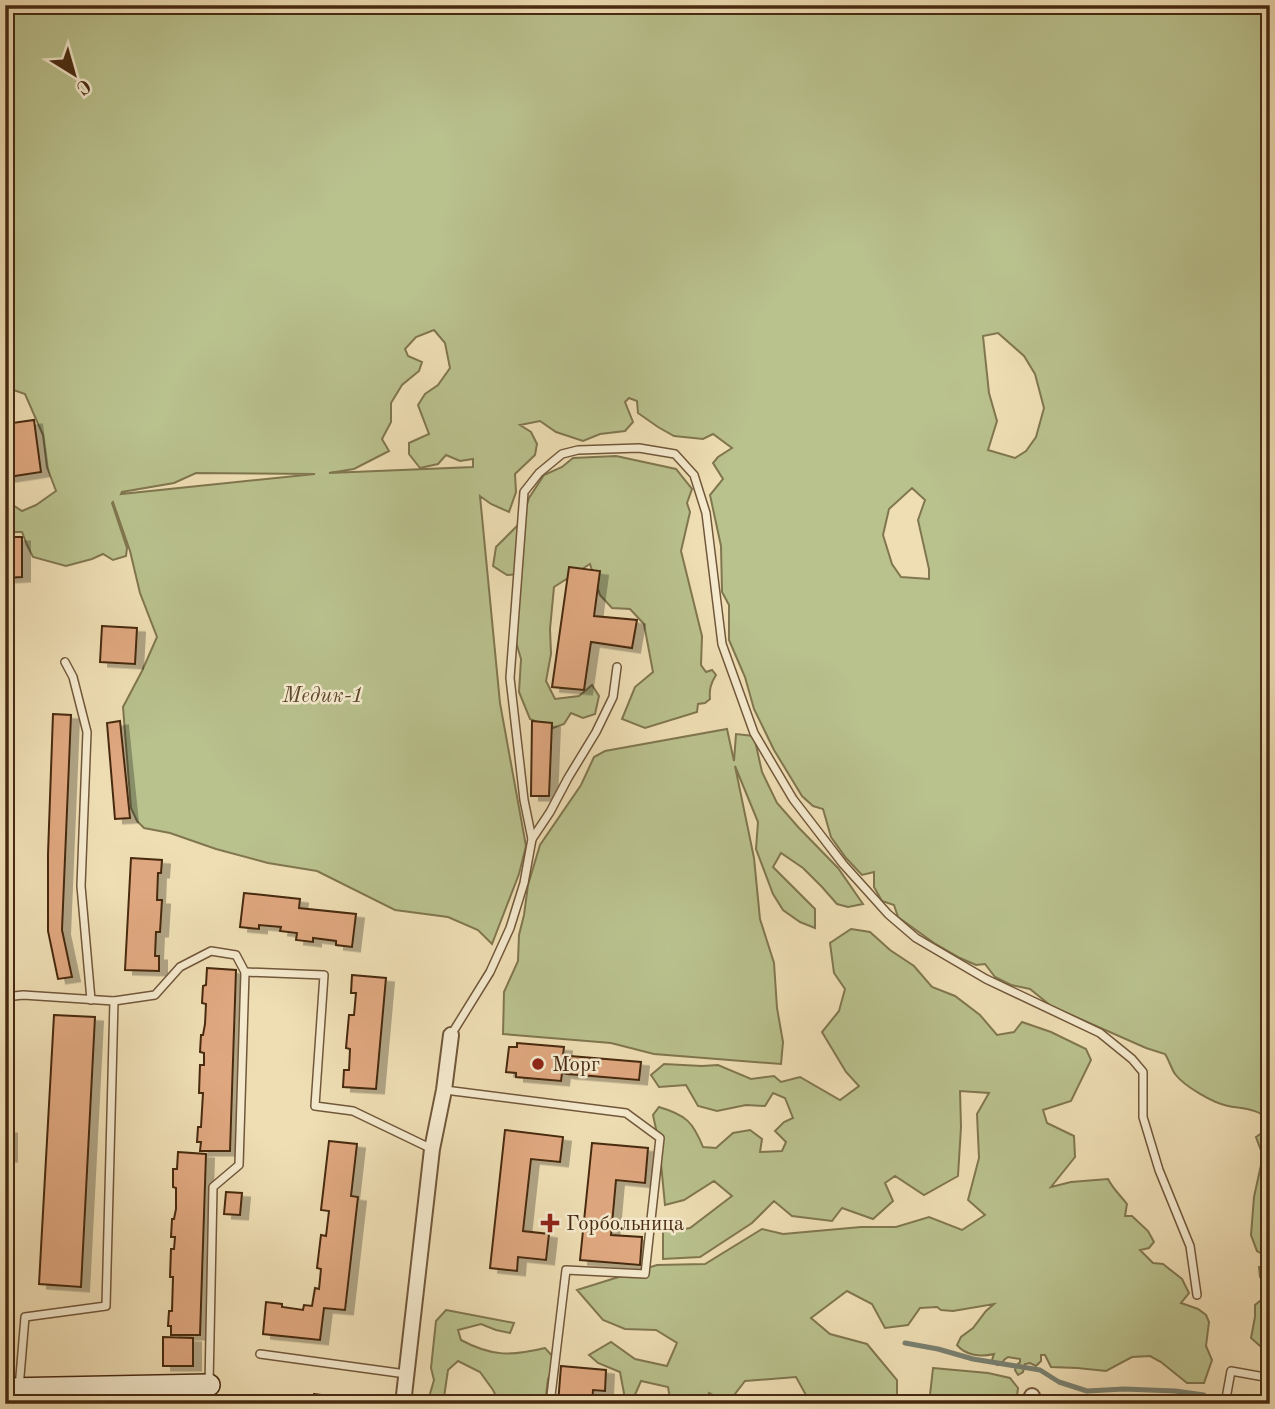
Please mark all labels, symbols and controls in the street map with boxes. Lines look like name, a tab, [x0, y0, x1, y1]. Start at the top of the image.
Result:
north arrow	[38, 38, 108, 108]
text: С	[72, 74, 93, 97]
park label: Медик-1	[281, 686, 364, 707]
place label: Морг	[552, 1055, 600, 1076]
marker: Морг	[530, 1056, 546, 1072]
marker: Горбольница	[540, 1213, 560, 1233]
place label: Горбольница	[566, 1214, 684, 1235]

